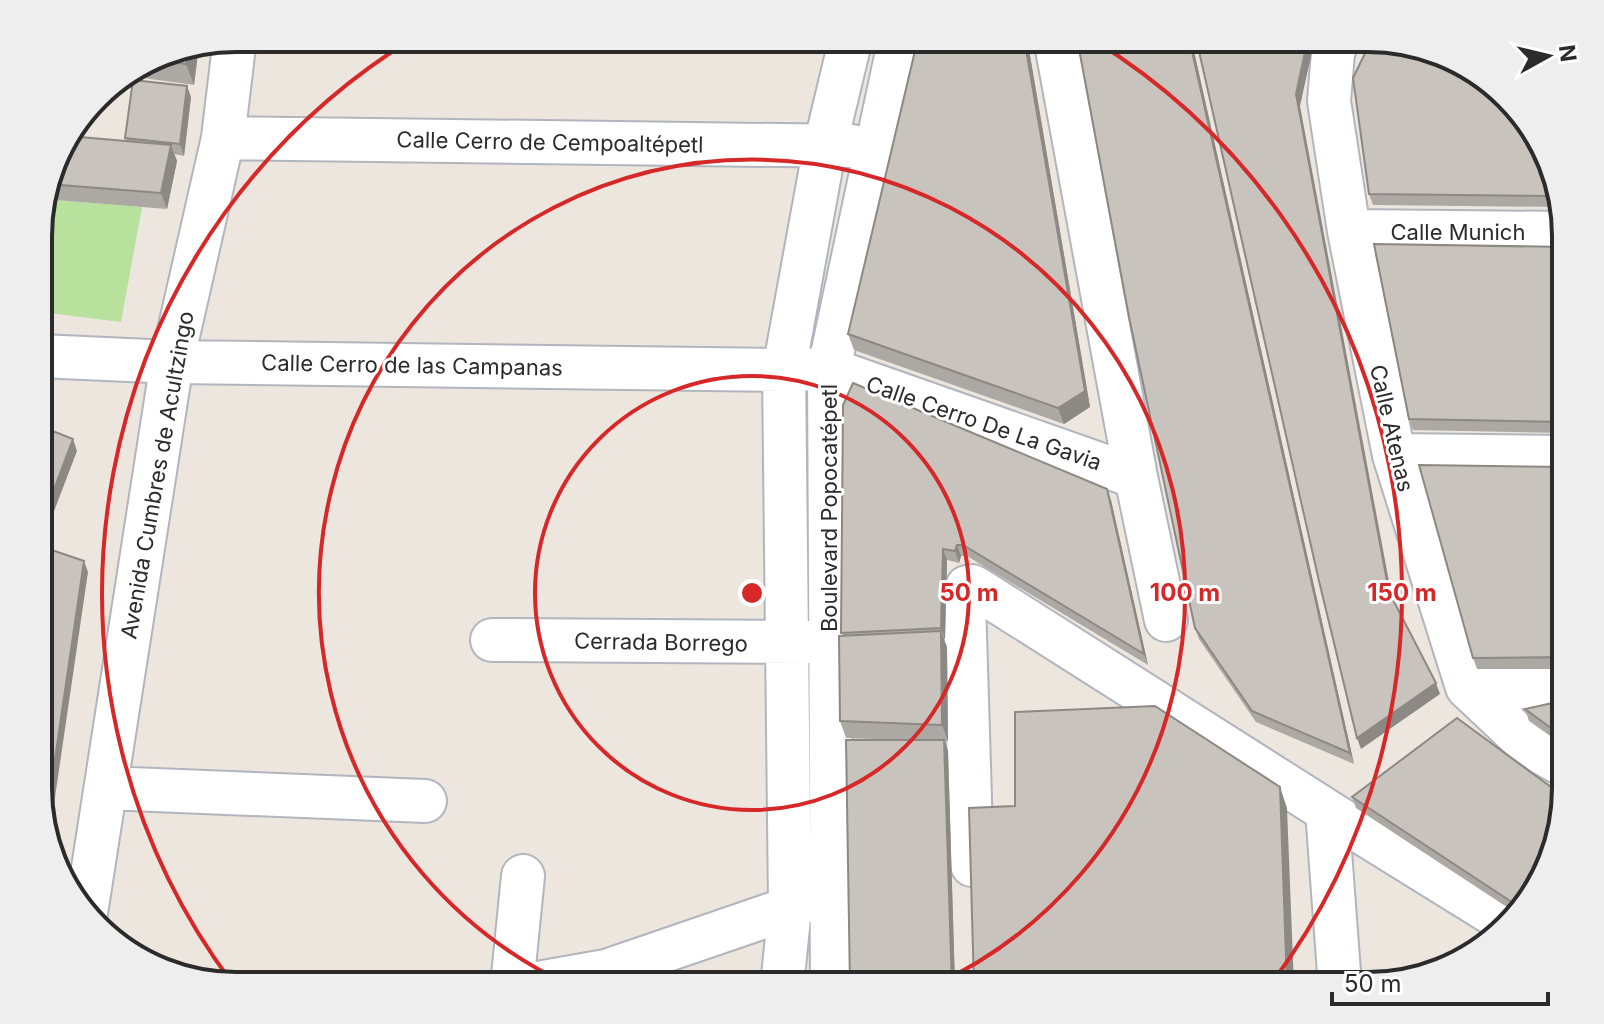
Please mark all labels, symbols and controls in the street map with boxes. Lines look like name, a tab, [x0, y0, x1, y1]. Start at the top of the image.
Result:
north arrow	[1508, 16, 1588, 96]
text: N	[1554, 43, 1582, 63]
street label: Calle Cerro de Cempoaltépetl	[396, 126, 704, 158]
street label: Calle Munich	[1391, 219, 1525, 245]
street label: Avenida Cumbres de Acultzingo	[115, 309, 199, 641]
street label: Calle Cerro de las Campanas	[261, 349, 563, 381]
street label: Calle Atenas	[1365, 362, 1419, 494]
street label: Calle Cerro De La Gavia	[863, 370, 1105, 476]
street label: Boulevard Popocatépetl	[816, 384, 842, 632]
text: 50 m	[939, 578, 999, 607]
text: 100 m	[1150, 578, 1220, 607]
text: 150 m	[1367, 578, 1437, 607]
centre of rings	[738, 579, 766, 607]
street label: Cerrada Borrego	[574, 627, 748, 657]
scale bar	[1332, 956, 1548, 1006]
text: 50 m	[1344, 969, 1402, 998]

